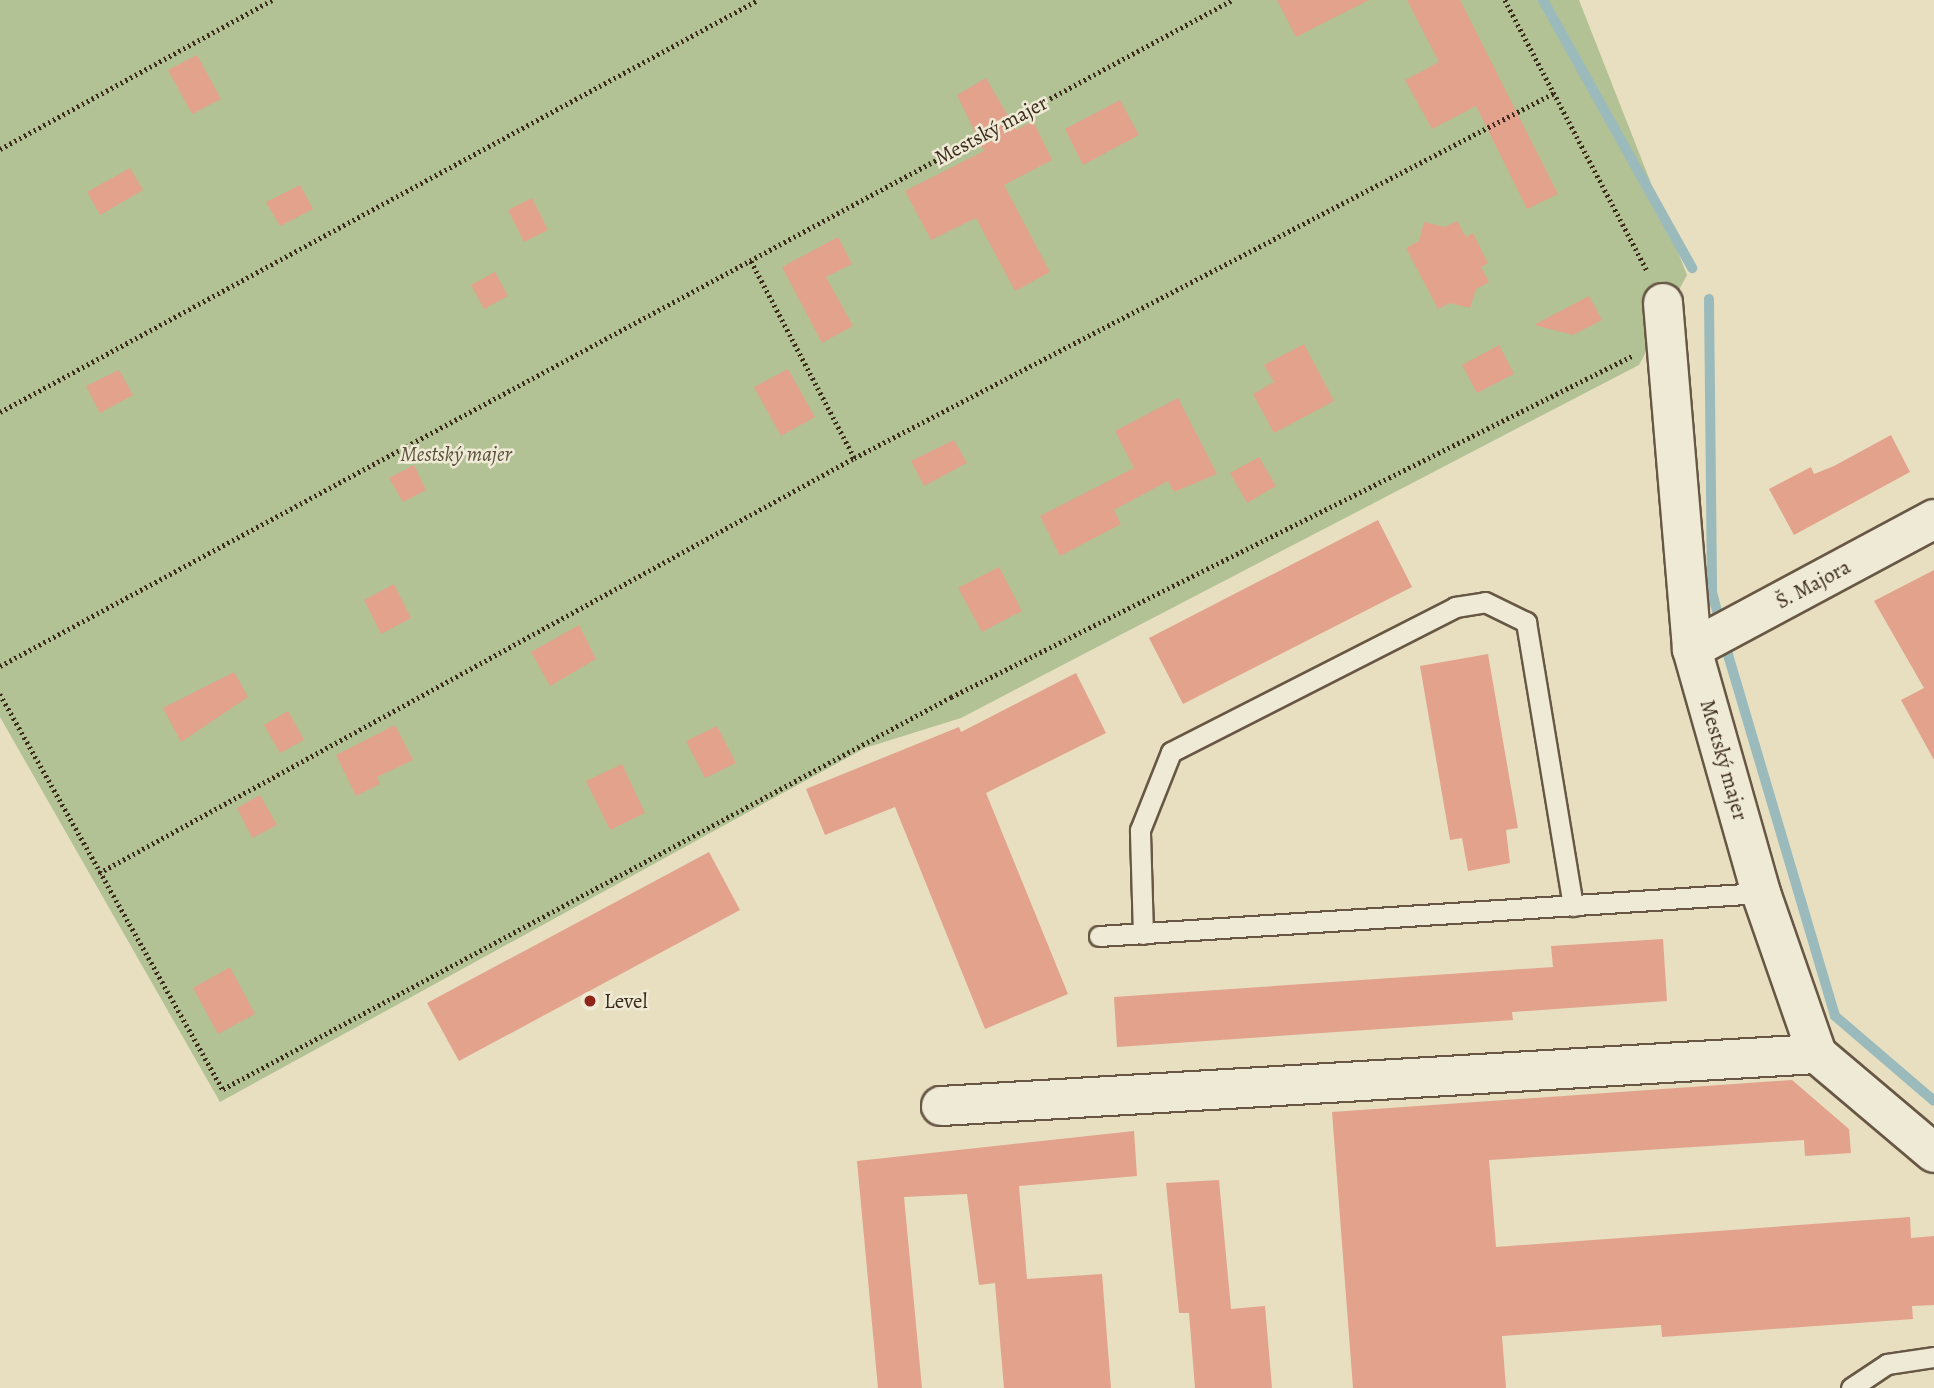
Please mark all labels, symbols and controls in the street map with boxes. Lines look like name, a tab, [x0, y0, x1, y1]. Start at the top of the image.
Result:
street label: Mestský majer	[930, 90, 1052, 170]
park label: Mestský majer	[400, 441, 512, 467]
street label: Š. Majora	[1771, 554, 1855, 614]
street label: Mestský majer	[1695, 697, 1753, 823]
place label: Level	[604, 988, 648, 1014]
marker: Level	[582, 993, 598, 1009]

